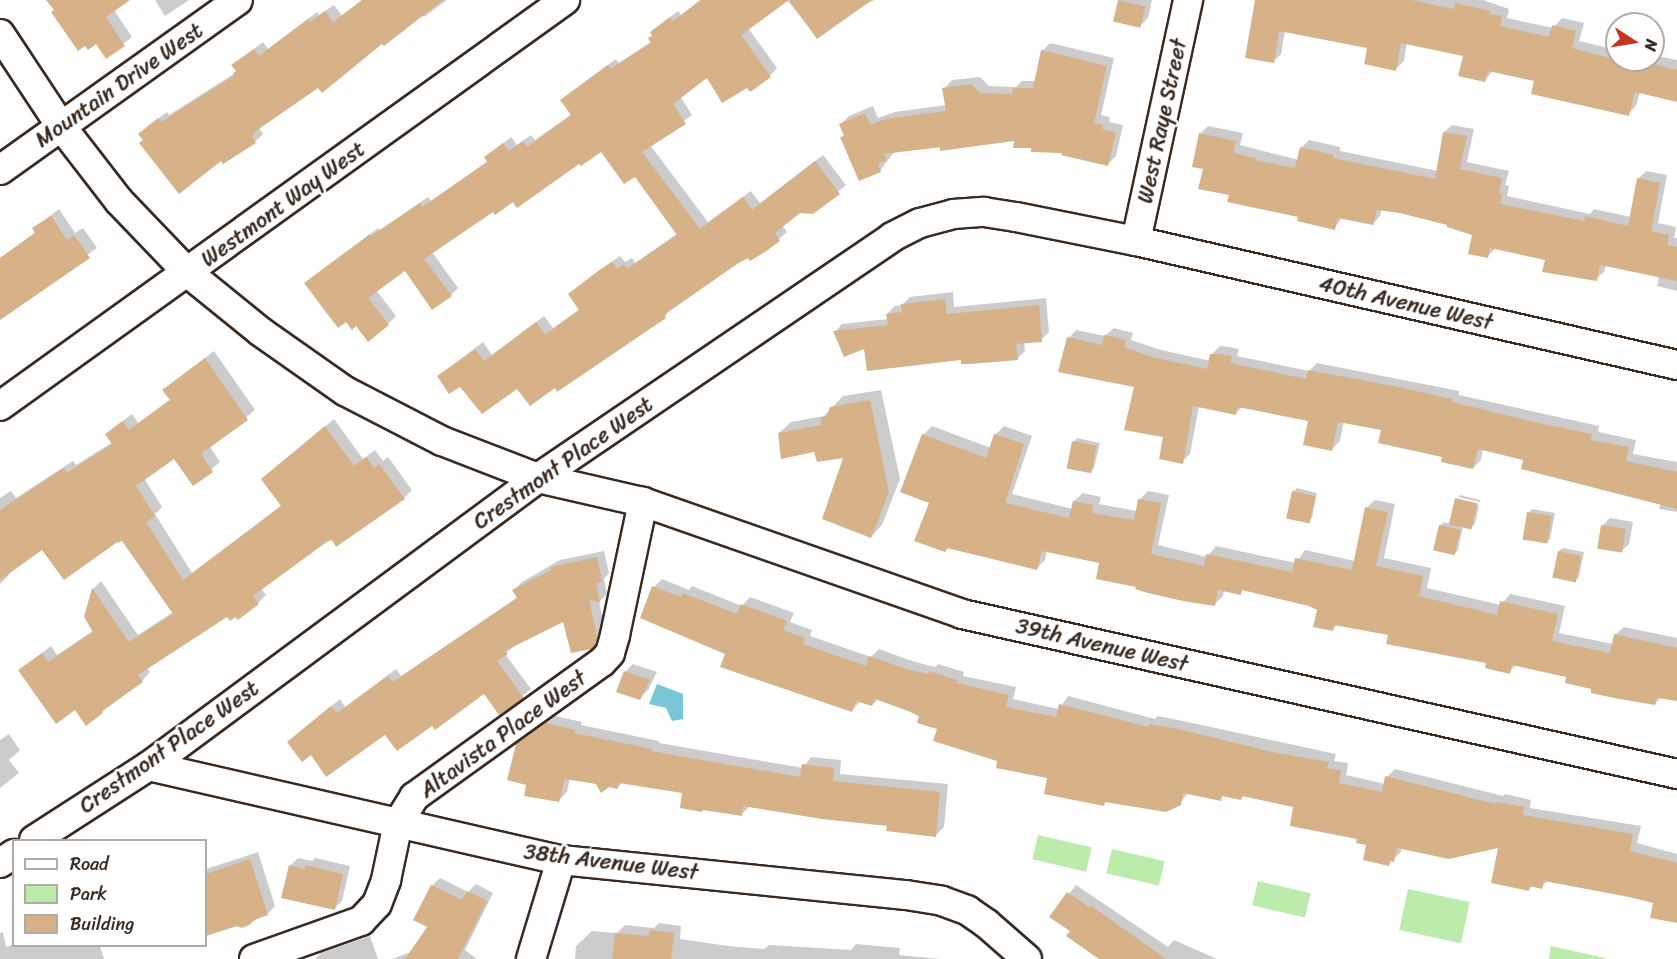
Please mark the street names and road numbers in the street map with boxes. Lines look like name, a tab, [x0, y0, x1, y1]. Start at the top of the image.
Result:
street label: Mountain Drive West	[29, 17, 209, 153]
street label: West Raye Street	[1131, 35, 1193, 207]
street label: Westmont Way West	[196, 136, 370, 272]
street label: 40th Avenue West	[1316, 270, 1496, 336]
street label: Crestmont Place West	[468, 391, 658, 535]
street label: 39th Avenue West	[1013, 612, 1191, 678]
street label: Altavista Place West	[414, 664, 592, 804]
street label: Crestmont Place West	[74, 675, 264, 819]
street label: 38th Avenue West	[522, 838, 700, 886]

